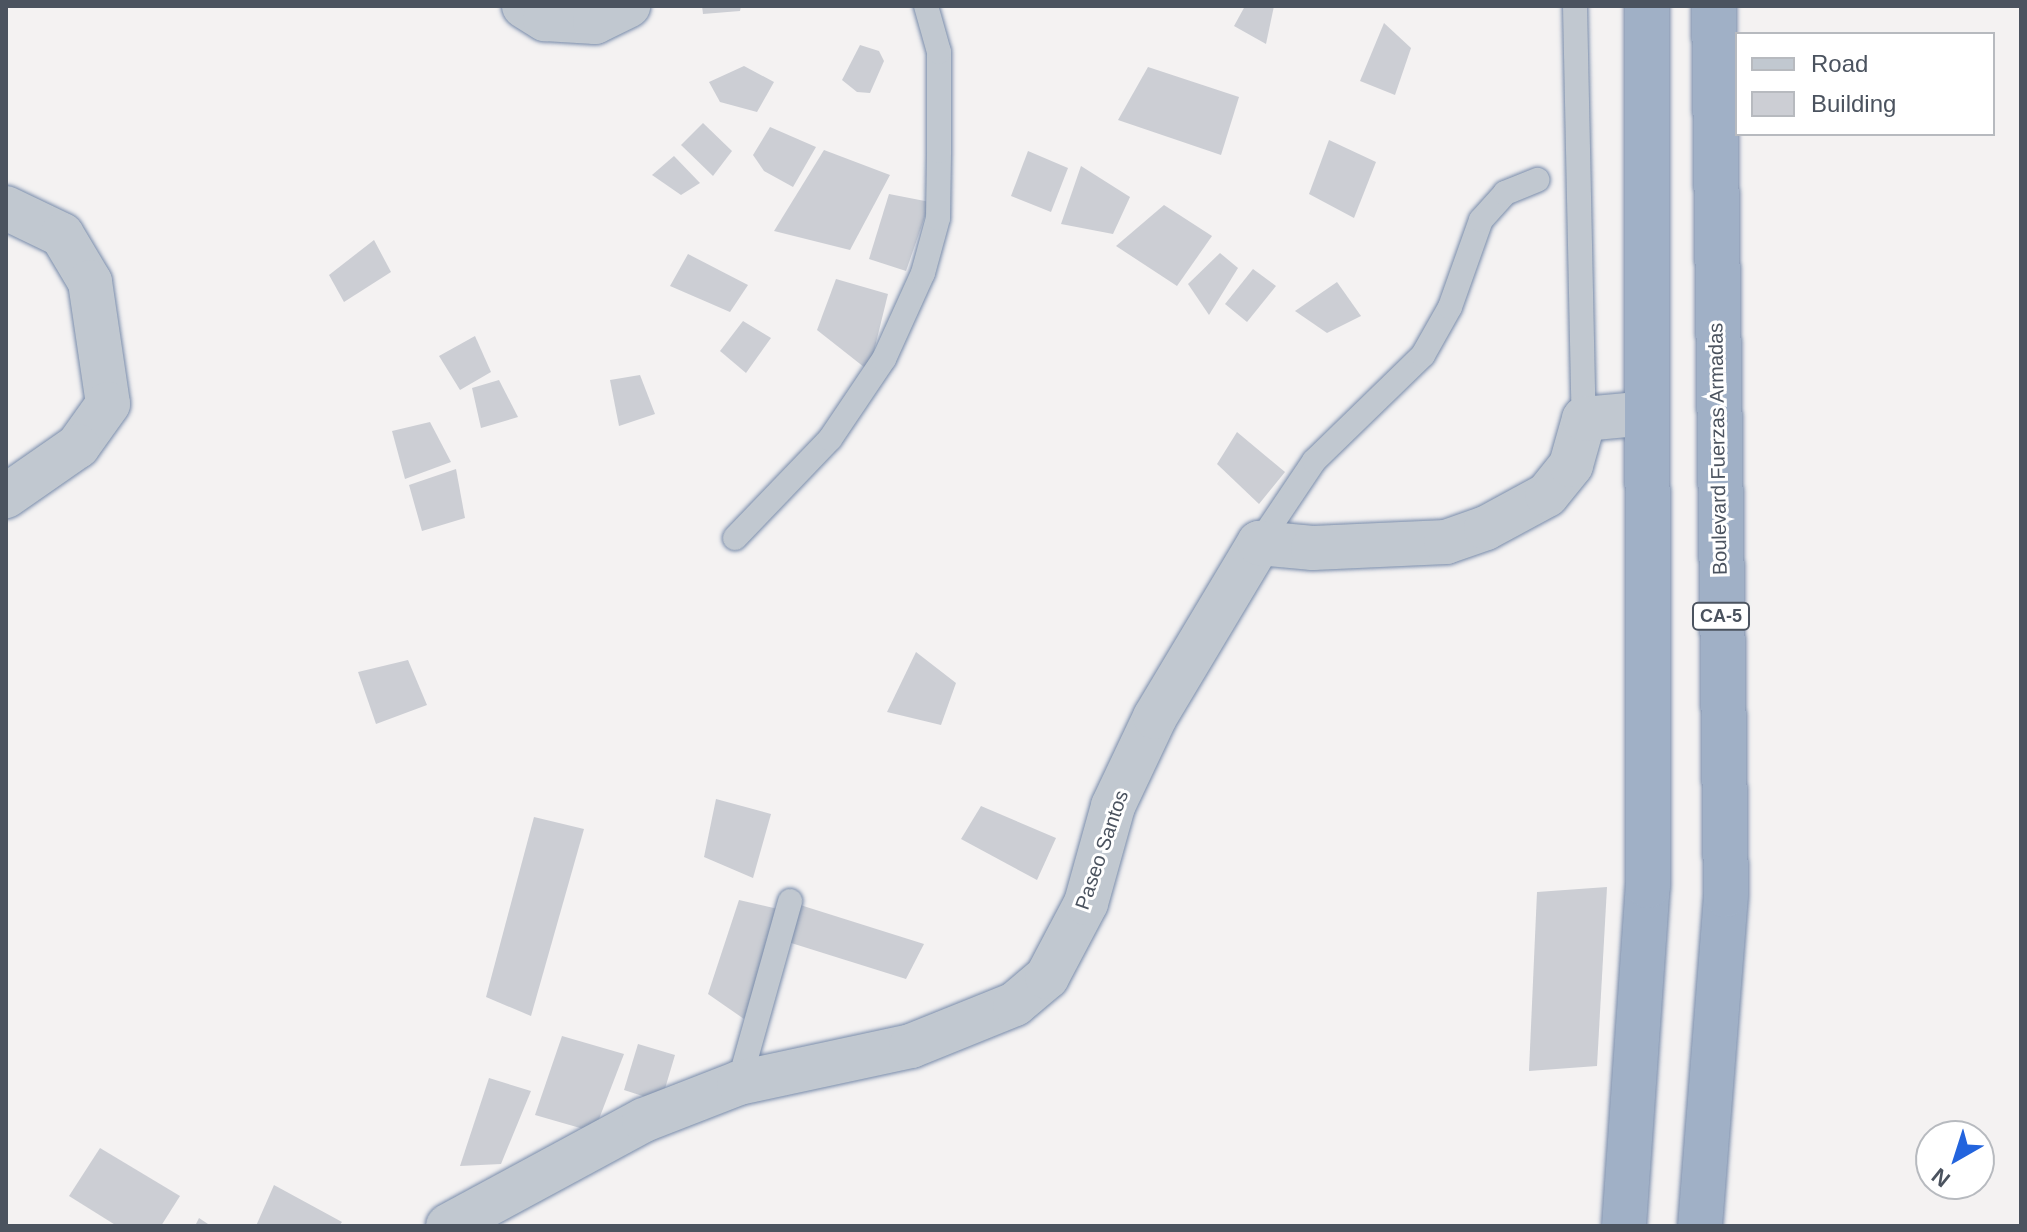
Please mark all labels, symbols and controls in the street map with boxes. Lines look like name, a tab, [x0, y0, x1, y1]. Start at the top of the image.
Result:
legend	[1735, 32, 1995, 136]
text: Road	[1811, 50, 1868, 77]
text: Building	[1811, 90, 1896, 117]
street label: Boulevard Fuerzas Armadas	[1704, 322, 1732, 576]
road number: CA-5	[1691, 602, 1751, 630]
street label: Paseo Santos	[1070, 787, 1134, 913]
north arrow	[1915, 1120, 1995, 1200]
text: N	[1927, 1163, 1955, 1192]

